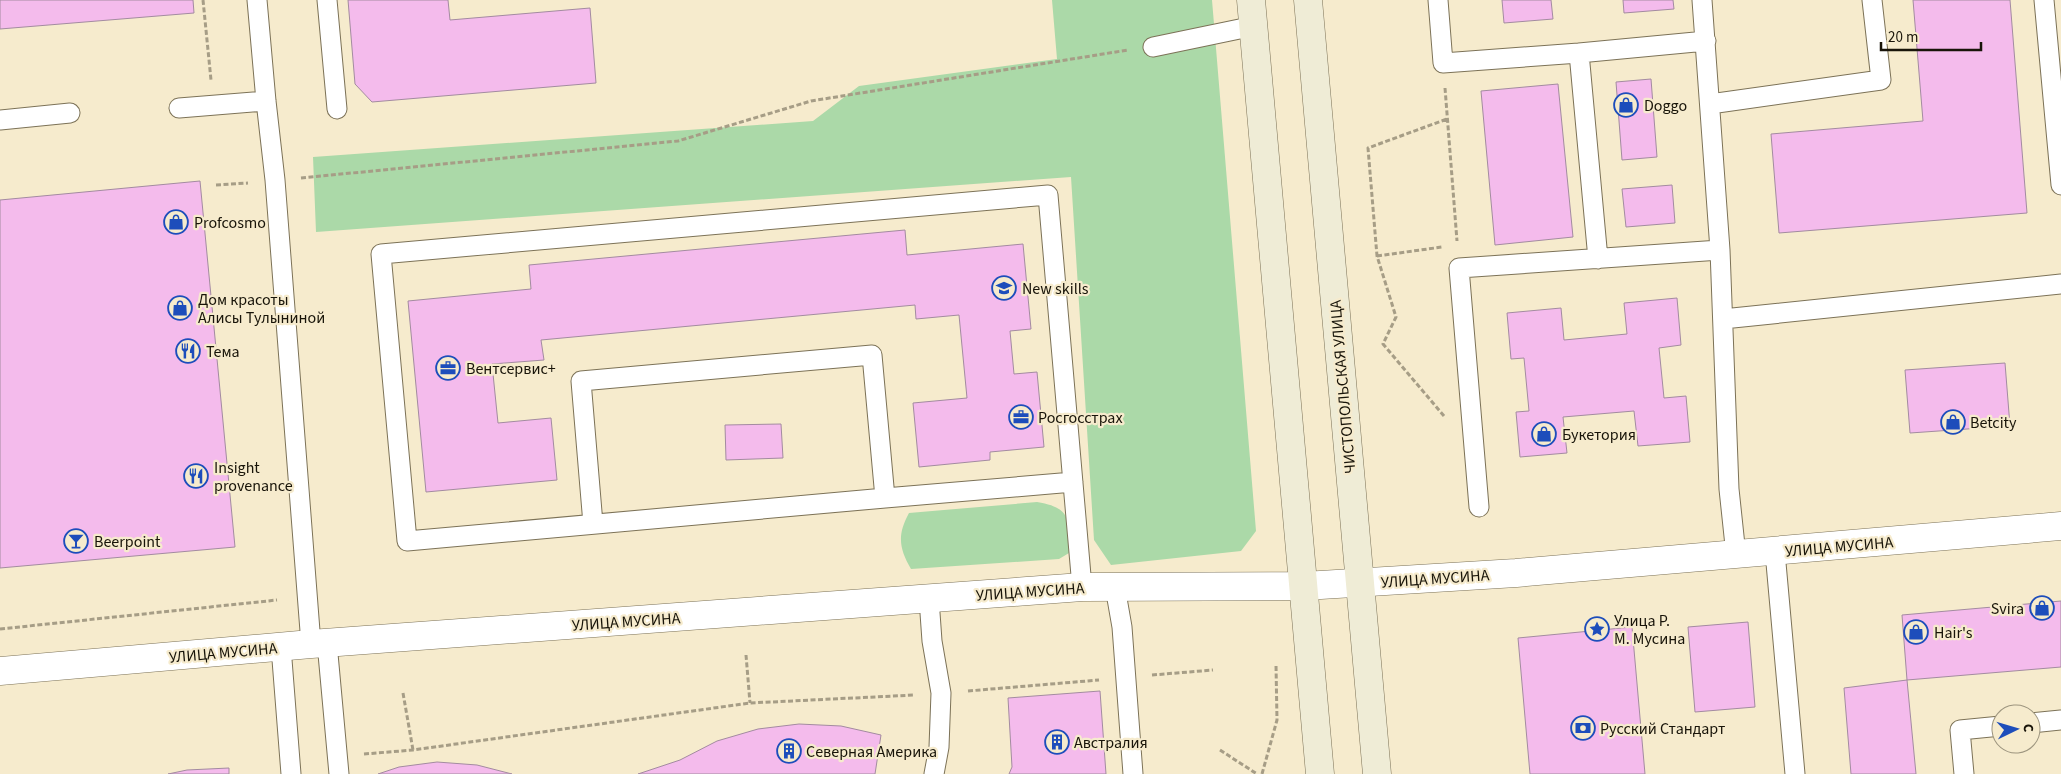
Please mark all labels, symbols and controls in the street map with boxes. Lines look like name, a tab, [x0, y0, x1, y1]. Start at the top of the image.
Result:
scale bar	[1881, 20, 1981, 52]
text: 20 m	[1888, 27, 1918, 48]
shop icon: Doggo	[1613, 92, 1639, 118]
place label: Doggo	[1644, 95, 1687, 117]
shop icon: Profcosmo	[163, 209, 189, 235]
place label: Profcosmo	[194, 212, 266, 234]
school or university icon: New skills	[991, 275, 1017, 301]
place label: New skills	[1022, 278, 1089, 300]
place label: Дом красоты Алисы Тулыниной	[198, 289, 325, 329]
shop icon: Дом красоты Алисы Тулыниной	[167, 295, 193, 321]
street label: ЧИСТОПОЛЬСКАЯ УЛИЦА	[1324, 299, 1362, 475]
restaurant icon: Тема	[175, 338, 201, 364]
place label: Тема	[206, 341, 240, 363]
office icon: Вентсервис+	[435, 355, 461, 381]
place label: Вентсервис+	[466, 358, 556, 380]
office icon: Росгосстрах	[1008, 404, 1034, 430]
place label: Росгосстрах	[1038, 407, 1123, 429]
shop icon: Betcity	[1940, 409, 1966, 435]
place label: Betcity	[1970, 412, 2017, 434]
shop icon: Букетория	[1531, 421, 1557, 447]
place label: Букетория	[1562, 424, 1636, 446]
place label: Insight provenance	[214, 457, 293, 497]
restaurant icon: Insight provenance	[183, 463, 209, 489]
bar icon: Beerpoint	[63, 528, 89, 554]
place label: Beerpoint	[94, 531, 161, 553]
street label: УЛИЦА МУСИНА	[1784, 531, 1894, 563]
street label: УЛИЦА МУСИНА	[1380, 564, 1490, 594]
street label: УЛИЦА МУСИНА	[975, 577, 1085, 607]
shop icon: Svira	[2029, 595, 2055, 621]
place label: Svira	[1991, 598, 2024, 620]
street label: УЛИЦА МУСИНА	[571, 607, 681, 637]
place label: Улица Р. М. Мусина	[1614, 610, 1685, 650]
place icon: Улица Р. М. Мусина	[1584, 616, 1610, 642]
shop icon: Hair's	[1903, 619, 1929, 645]
place label: Hair's	[1934, 622, 1973, 644]
street label: УЛИЦА МУСИНА	[168, 637, 278, 669]
north arrow	[1991, 704, 2041, 754]
bank icon: Русский Стандарт	[1570, 715, 1596, 741]
place label: Русский Стандарт	[1600, 718, 1725, 740]
text: С	[2018, 723, 2038, 733]
building icon: Австралия	[1044, 729, 1070, 755]
place label: Австралия	[1074, 732, 1148, 754]
building icon: Северная Америка	[776, 738, 802, 764]
place label: Северная Америка	[806, 741, 937, 763]

